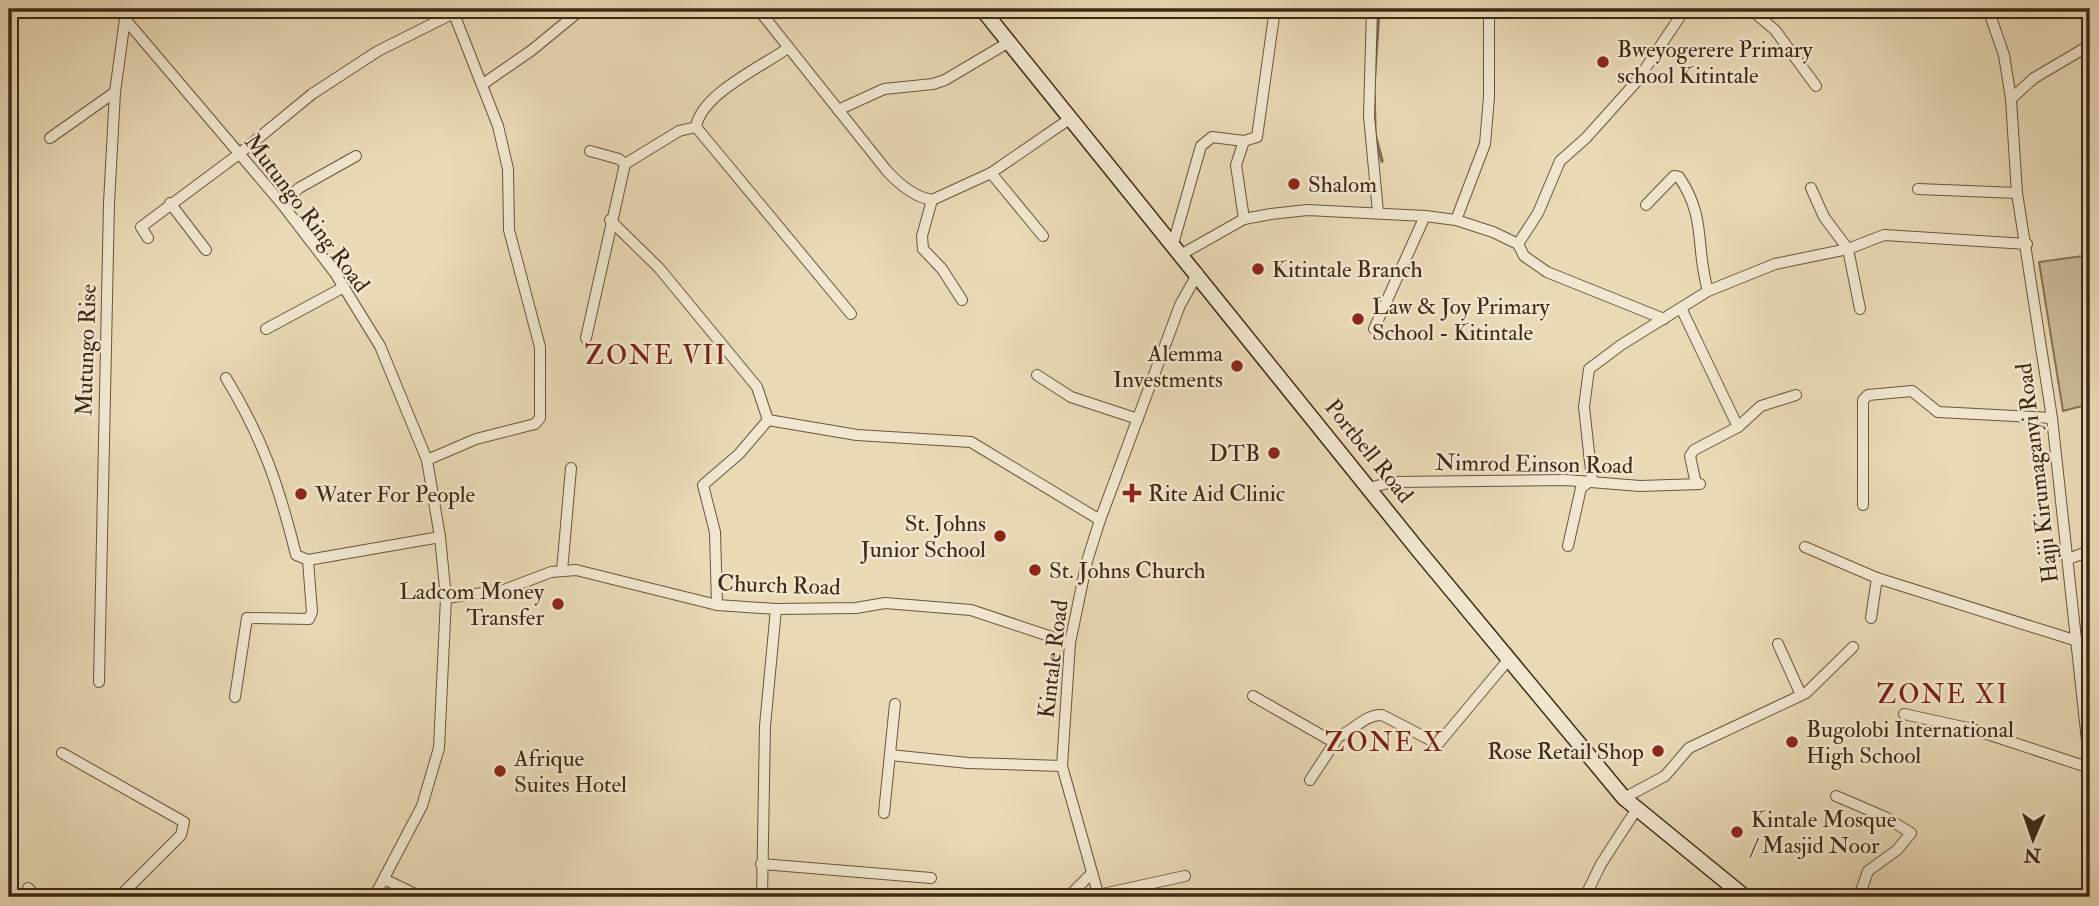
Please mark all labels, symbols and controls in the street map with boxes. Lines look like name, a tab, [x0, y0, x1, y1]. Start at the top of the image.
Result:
place label: Bweyogerere Primary school Kitintale	[1617, 35, 1813, 90]
marker: Bweyogerere Primary school Kitintale	[1595, 54, 1611, 70]
street label: Mutungo Ring Road	[238, 128, 376, 298]
place label: Shalom	[1308, 170, 1377, 199]
marker: Shalom	[1286, 176, 1302, 192]
place label: Kitintale Branch	[1272, 255, 1423, 284]
marker: Kitintale Branch	[1250, 261, 1266, 277]
street label: Mutungo Rise	[69, 283, 103, 417]
place label: Law & Joy Primary School - Kitintale	[1372, 292, 1551, 347]
marker: Law & Joy Primary School - Kitintale	[1350, 311, 1366, 327]
place label: Alemma Investments	[1113, 339, 1224, 394]
district label: ZONE VII	[584, 340, 728, 372]
marker: Alemma Investments	[1229, 358, 1245, 374]
street label: Hajji Kirumaganyi Road	[2009, 361, 2065, 585]
street label: Portbell Road	[1318, 393, 1420, 509]
place label: DTB	[1209, 439, 1260, 468]
marker: DTB	[1266, 445, 1282, 461]
street label: Nimrod Einson Road	[1435, 448, 1633, 480]
place label: Rite Aid Clinic	[1148, 479, 1285, 508]
place label: Water For People	[314, 480, 475, 510]
marker: Rite Aid Clinic	[1122, 483, 1142, 503]
marker: Water For People	[293, 486, 309, 502]
place label: St. Johns Junior School	[860, 509, 986, 564]
marker: St. Johns Junior School	[992, 528, 1008, 544]
place label: St. Johns Church	[1049, 556, 1206, 585]
marker: St. Johns Church	[1027, 562, 1043, 578]
street label: Church Road	[717, 568, 841, 602]
place label: Ladcom Money Transfer	[399, 577, 545, 632]
marker: Ladcom Money Transfer	[550, 596, 566, 612]
street label: Kintale Road	[1031, 598, 1075, 720]
district label: ZONE XI	[1877, 679, 2009, 711]
place label: Bugolobi International High School	[1806, 715, 2014, 770]
district label: ZONE X	[1325, 727, 1445, 759]
marker: Bugolobi International High School	[1784, 734, 1800, 750]
place label: Rose Retail Shop	[1487, 737, 1644, 767]
marker: Rose Retail Shop	[1650, 743, 1666, 759]
place label: Afrique Suites Hotel	[513, 744, 627, 799]
marker: Afrique Suites Hotel	[492, 763, 508, 779]
north arrow	[1997, 804, 2068, 874]
place label: Kintale Mosque / Masjid Noor	[1749, 805, 1897, 860]
marker: Kintale Mosque / Masjid Noor	[1729, 824, 1745, 840]
text: N	[2023, 843, 2042, 867]

